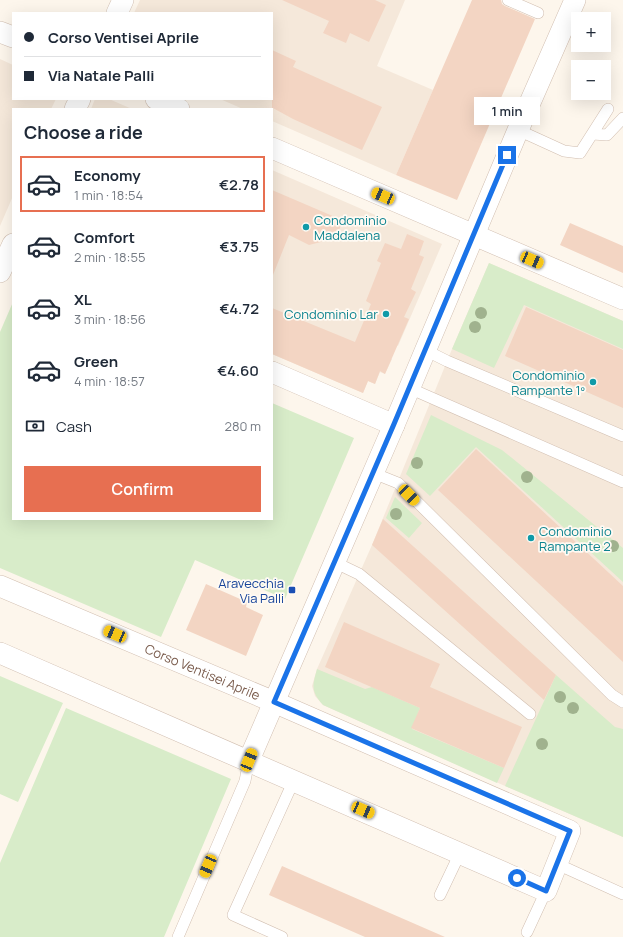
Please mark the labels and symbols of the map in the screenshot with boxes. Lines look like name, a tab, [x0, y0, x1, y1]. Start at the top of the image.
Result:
callout: 1 min	[474, 97, 540, 125]
route end	[498, 146, 516, 164]
car	[370, 186, 396, 206]
place label: Condominio Maddalena	[314, 211, 387, 244]
marker: Condominio Maddalena	[301, 222, 311, 232]
car	[519, 250, 545, 270]
place label: Condominio Lar	[284, 305, 378, 323]
marker: Condominio Lar	[381, 309, 391, 319]
place label: Condominio Rampante 1º	[511, 366, 585, 399]
marker: Condominio Rampante 1º	[588, 377, 598, 387]
car	[396, 482, 422, 508]
place label: Condominio Rampante 2	[539, 522, 612, 555]
marker: Condominio Rampante 2	[526, 533, 536, 543]
place label: Aravecchia Via Palli	[218, 574, 284, 607]
marker: Aravecchia Via Palli	[287, 585, 297, 595]
car	[102, 624, 128, 644]
street label: Corso Ventisei Aprile	[142, 639, 263, 704]
car	[239, 747, 259, 773]
car	[350, 800, 376, 820]
car	[198, 853, 218, 879]
route start	[508, 869, 526, 887]

